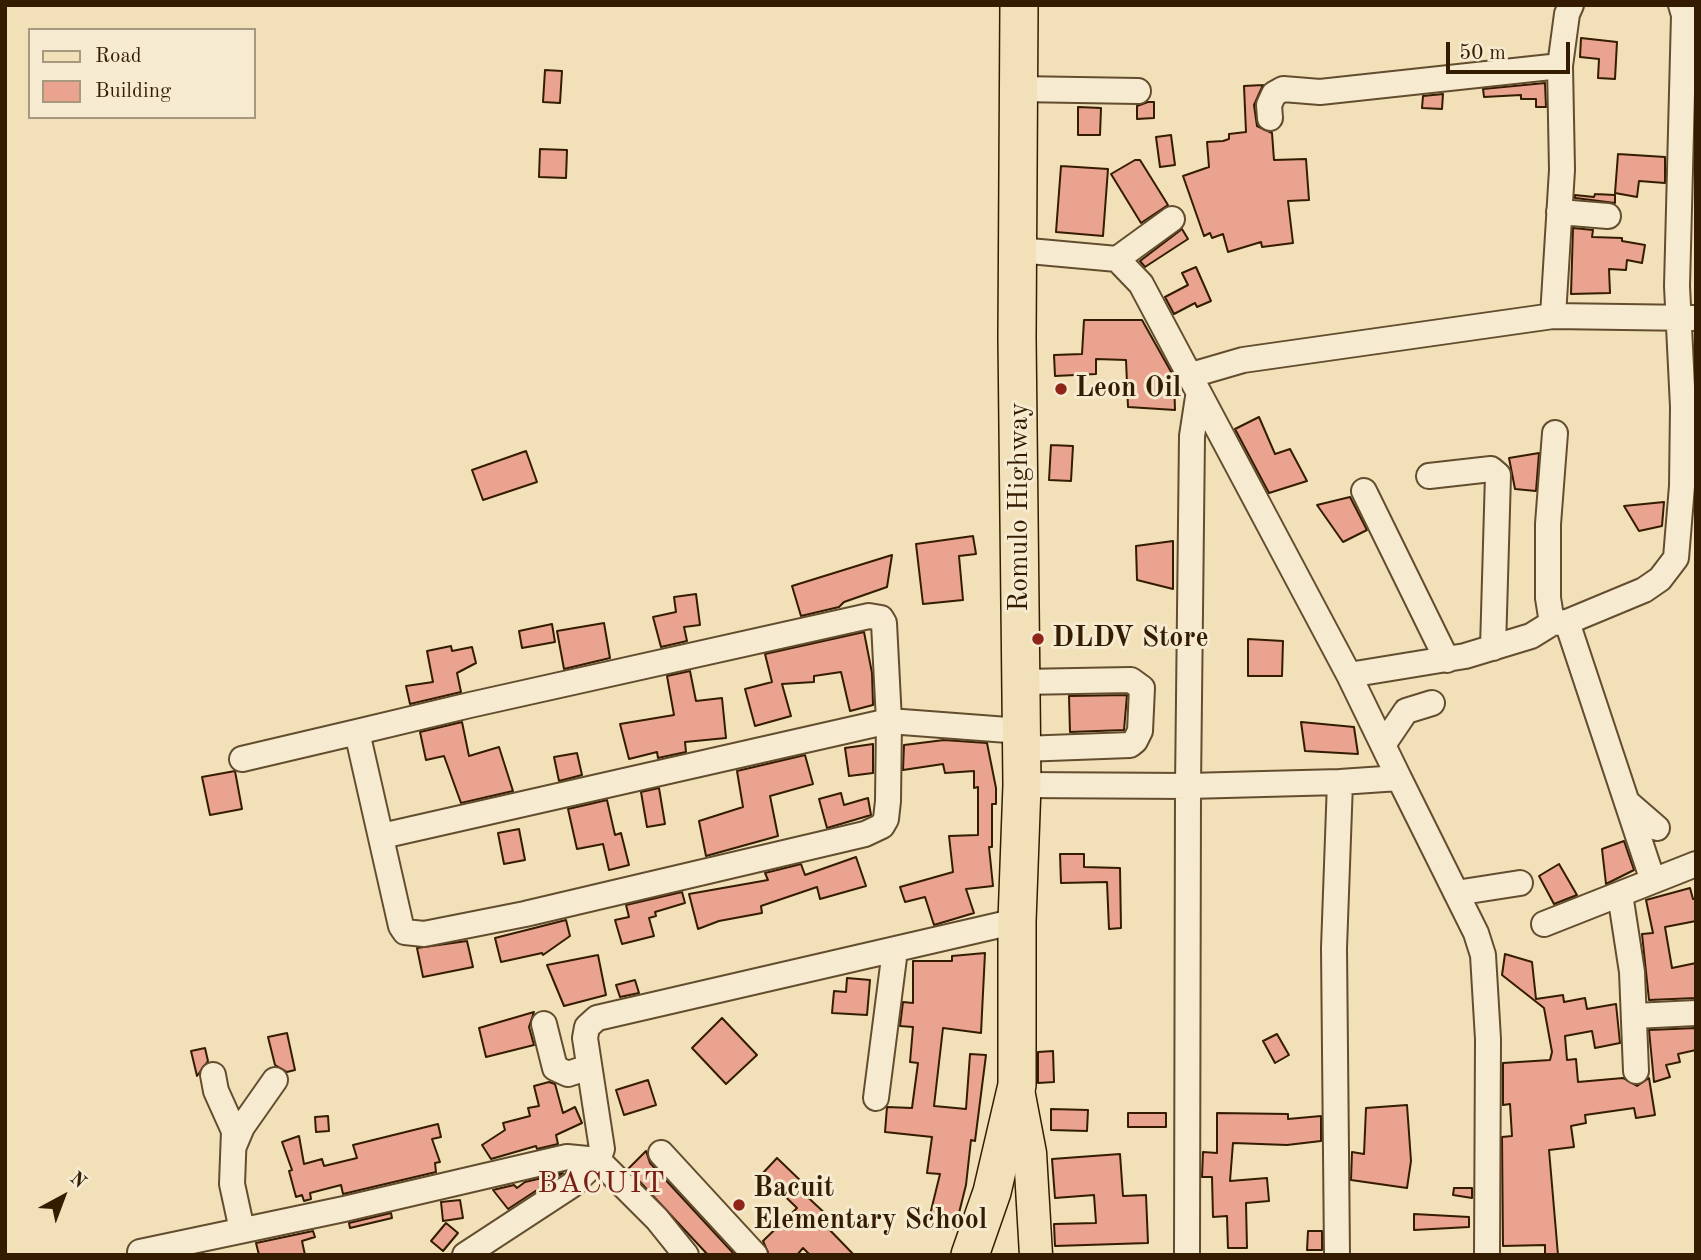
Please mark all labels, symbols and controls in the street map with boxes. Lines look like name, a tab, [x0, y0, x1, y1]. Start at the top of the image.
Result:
legend	[28, 28, 256, 119]
scale bar	[1449, 28, 1573, 72]
text: 50 m	[1459, 43, 1506, 64]
text: Road	[95, 46, 142, 67]
text: Building	[95, 81, 171, 102]
place label: Leon Oil	[1075, 372, 1181, 406]
marker: Leon Oil	[1053, 381, 1069, 397]
street label: Romulo Highway	[1003, 402, 1037, 612]
place label: DLDV Store	[1052, 622, 1209, 656]
marker: DLDV Store	[1030, 631, 1046, 647]
north arrow	[28, 1162, 98, 1232]
district label: BACUIT	[538, 1166, 666, 1202]
text: N	[65, 1169, 89, 1193]
place label: Bacuit Elementary School	[753, 1172, 987, 1238]
marker: Bacuit Elementary School	[731, 1197, 747, 1213]

